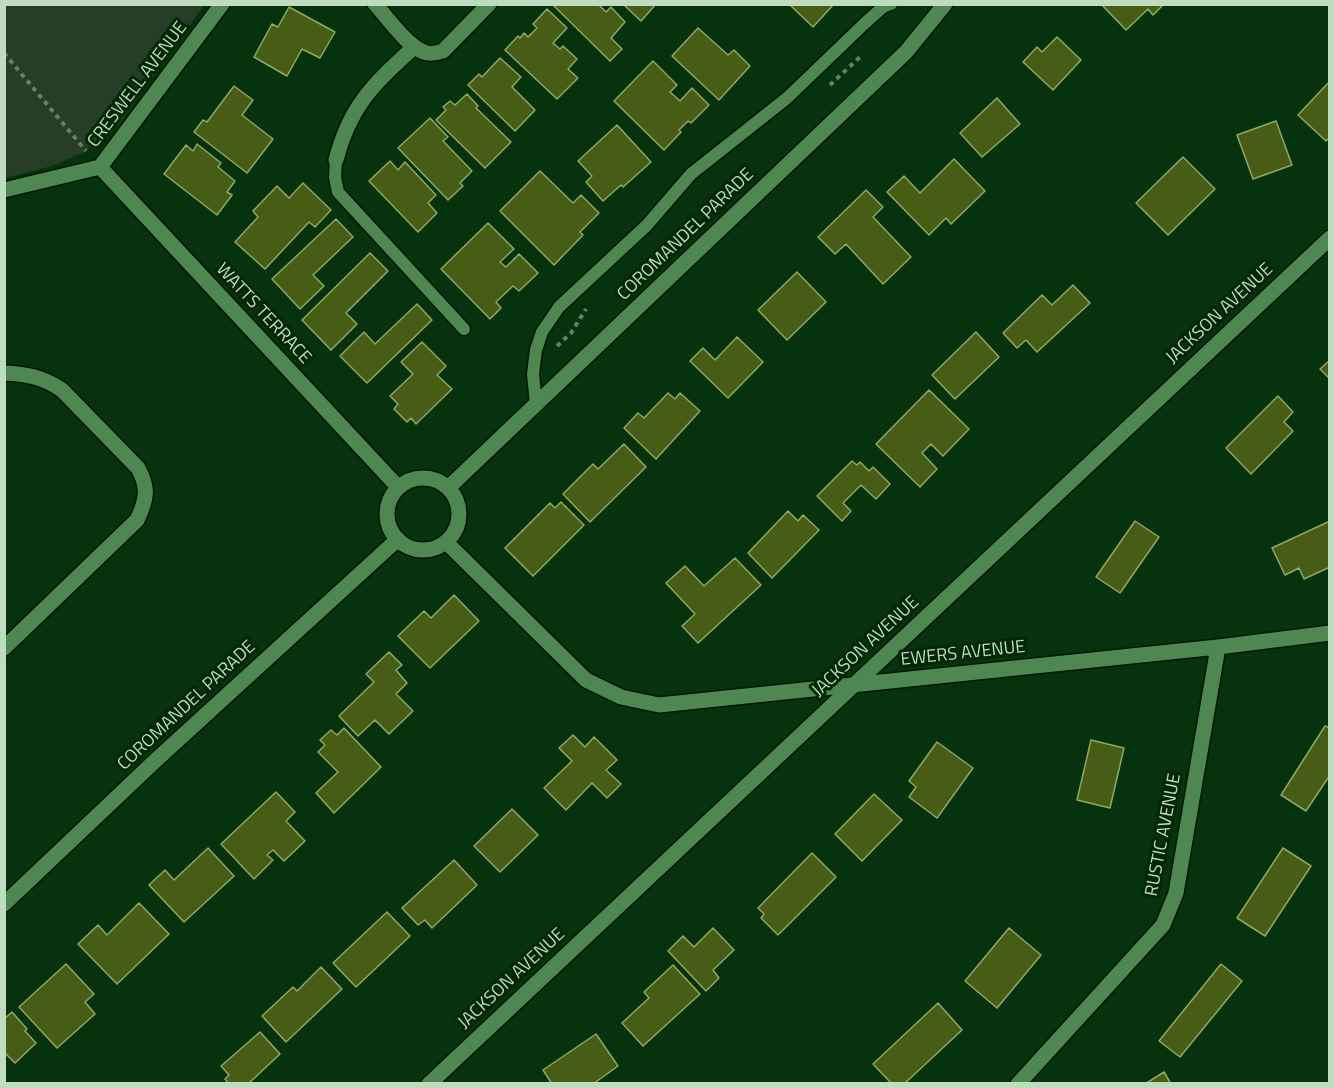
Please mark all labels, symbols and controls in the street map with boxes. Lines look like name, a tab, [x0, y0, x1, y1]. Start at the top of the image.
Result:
street label: CRESWELL AVENUE	[84, 18, 192, 152]
street label: COROMANDEL PARADE	[614, 164, 758, 306]
street label: WATTS TERRACE	[211, 259, 315, 369]
street label: JACKSON AVENUE	[1162, 259, 1278, 369]
street label: JACKSON AVENUE	[808, 592, 924, 702]
street label: COROMANDEL PARADE	[114, 636, 260, 776]
street label: EWERS AVENUE	[900, 637, 1026, 671]
street label: RUSTIC AVENUE	[1142, 772, 1186, 898]
street label: JACKSON AVENUE	[454, 924, 570, 1034]

